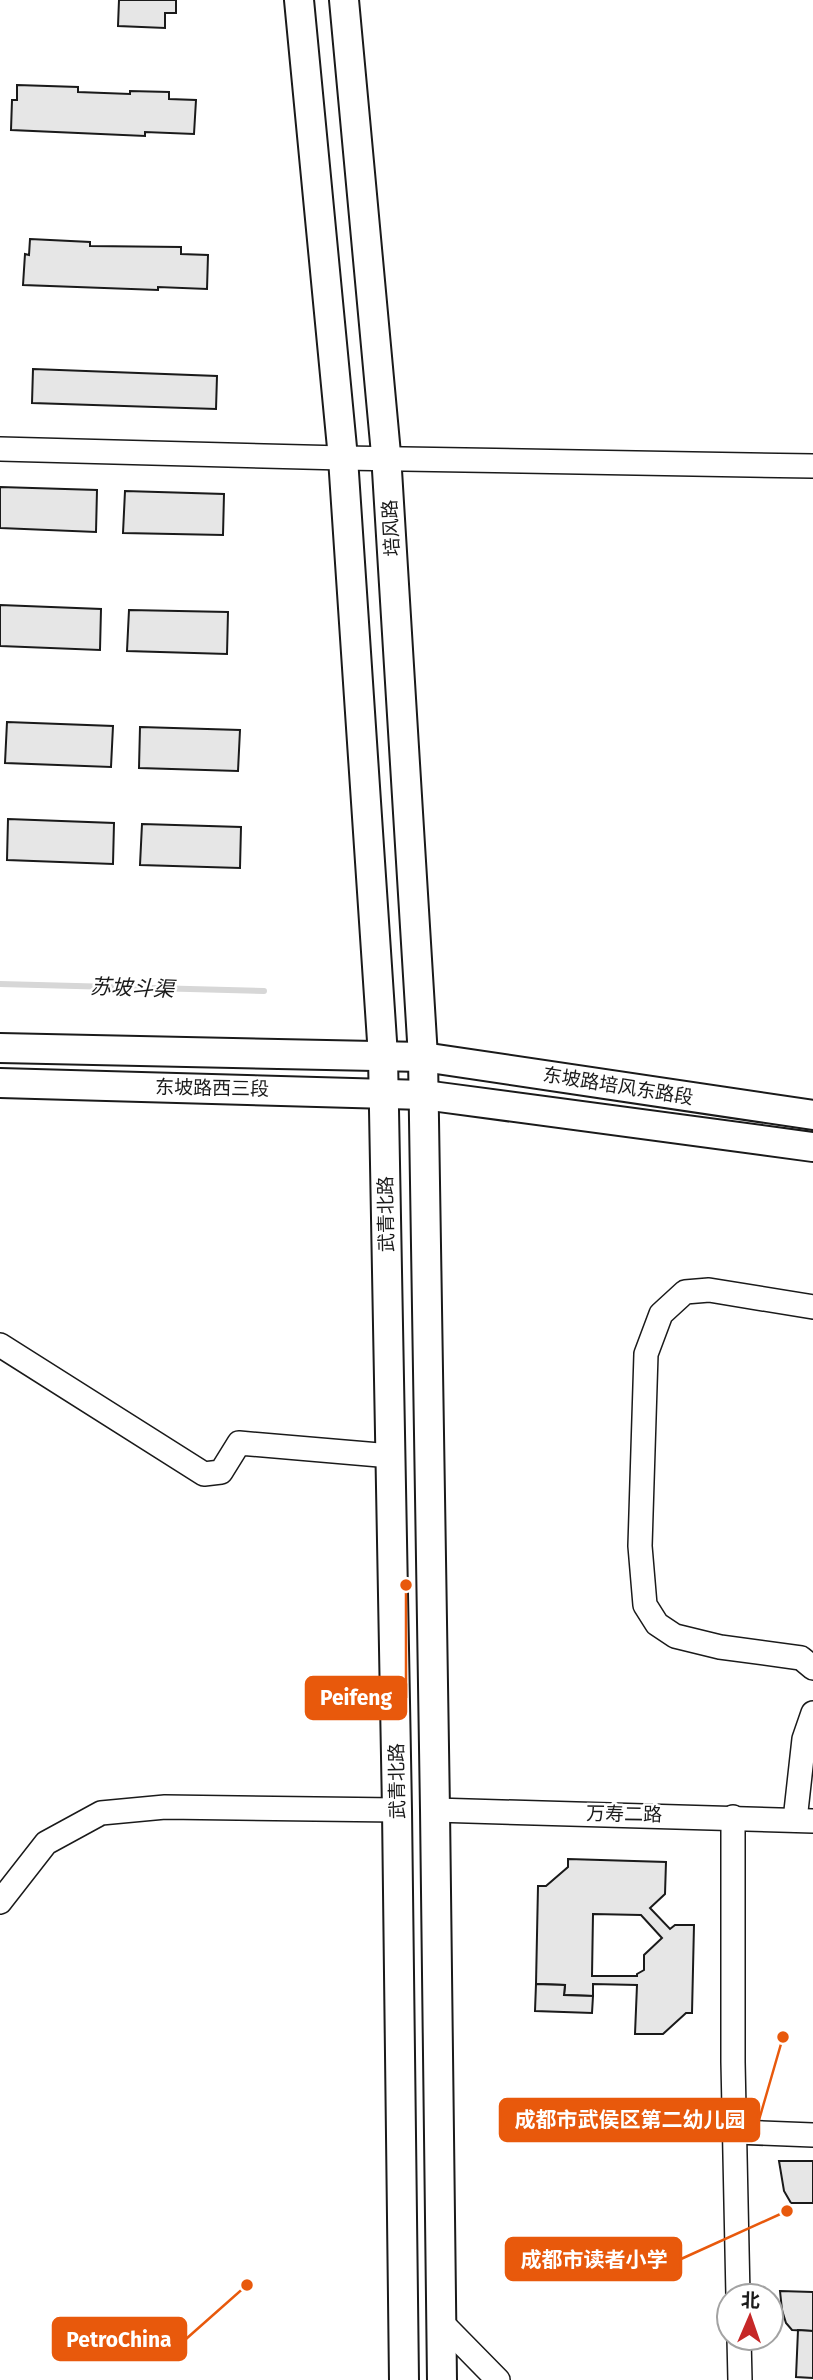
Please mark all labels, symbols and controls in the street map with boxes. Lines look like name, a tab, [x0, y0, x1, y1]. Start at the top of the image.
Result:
street label: 培风路	[378, 499, 404, 557]
water label: 苏坡斗渠	[90, 974, 177, 1003]
street label: 东坡路培风东路段	[541, 1063, 695, 1109]
street label: 东坡路西三段	[155, 1076, 269, 1100]
street label: 武青北路	[374, 1176, 398, 1252]
callout: Peifeng	[306, 1677, 406, 1719]
text: Peifeng	[320, 1685, 392, 1711]
street label: 武青北路	[385, 1743, 409, 1819]
street label: 万寿二路	[586, 1802, 662, 1826]
callout: 成都市武侯区第二幼儿园	[500, 2099, 759, 2141]
text: 成都市武侯区第二幼儿园	[515, 2107, 746, 2133]
callout: 成都市读者小学	[506, 2238, 681, 2280]
text: 成都市读者小学	[521, 2247, 668, 2273]
north arrow	[715, 2282, 785, 2352]
text: 北	[741, 2289, 760, 2312]
callout: PetroChina	[53, 2318, 186, 2360]
text: PetroChina	[66, 2327, 172, 2353]

